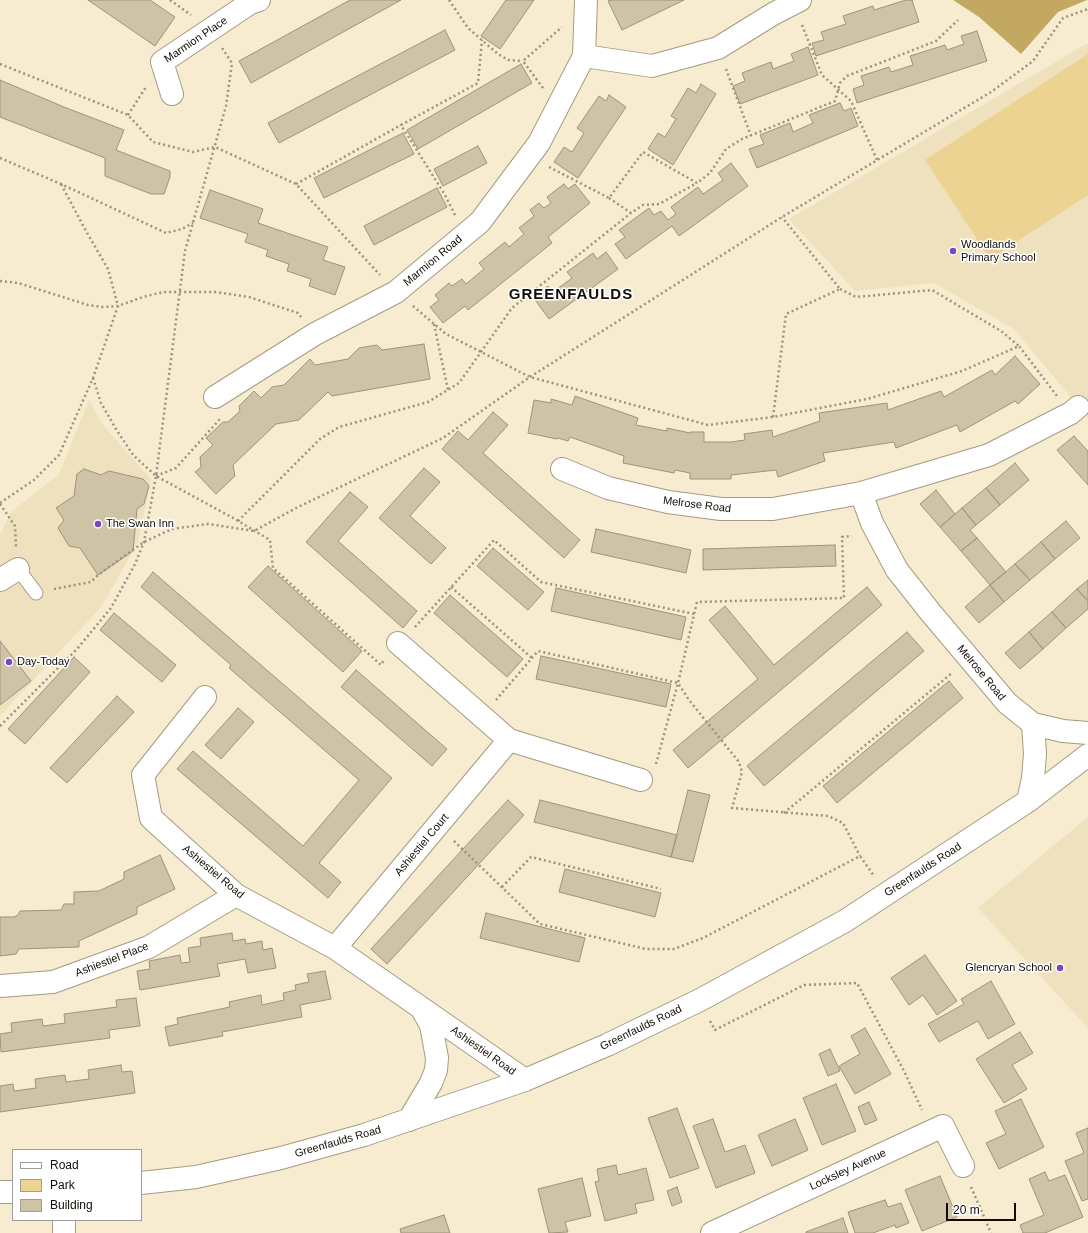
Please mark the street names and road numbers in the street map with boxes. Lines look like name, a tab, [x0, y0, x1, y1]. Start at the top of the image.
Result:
street label: Marmion Place	[162, 14, 230, 66]
street label: Marmion Road	[401, 233, 465, 289]
street label: Melrose Road	[662, 494, 732, 516]
street label: Melrose Road	[954, 643, 1008, 703]
street label: Ashiestiel Court	[392, 811, 452, 879]
street label: Greenfaulds Road	[882, 840, 964, 900]
street label: Ashiestiel Road	[179, 842, 247, 902]
street label: Ashiestiel Place	[73, 940, 151, 980]
street label: Greenfaulds Road	[598, 1002, 684, 1054]
street label: Ashiestiel Road	[448, 1024, 518, 1078]
street label: Greenfaulds Road	[293, 1123, 383, 1161]
street label: Locksley Avenue	[808, 1146, 888, 1194]

